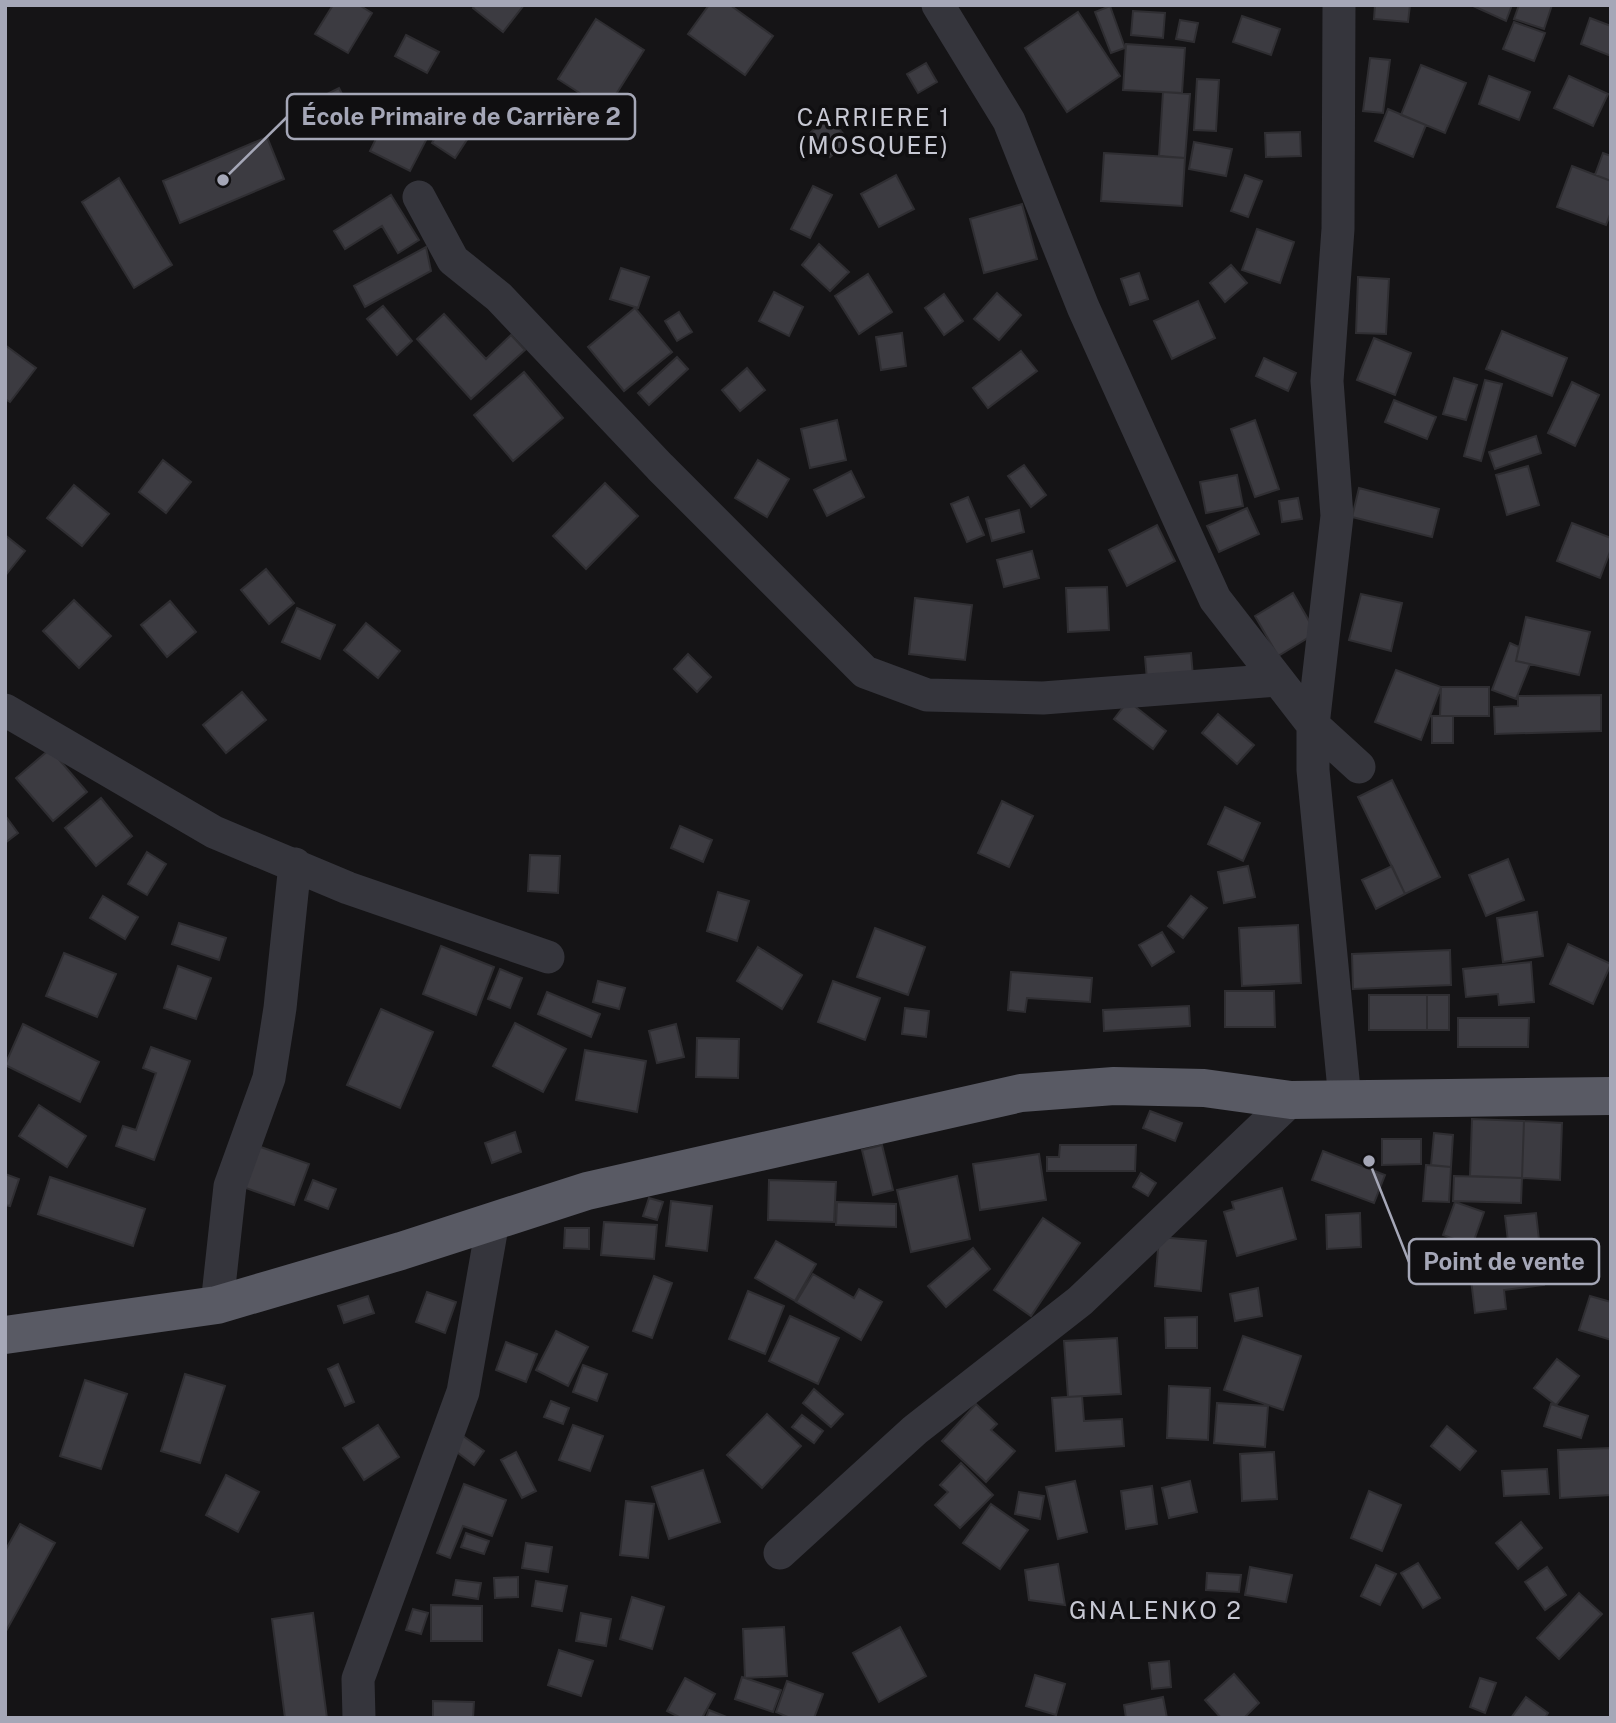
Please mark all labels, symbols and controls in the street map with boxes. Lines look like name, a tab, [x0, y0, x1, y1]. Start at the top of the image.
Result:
callout: École Primaire de Carrière 2	[287, 94, 635, 139]
text: École Primaire de Carrière 2	[301, 102, 621, 130]
district label: CARRIERE 1 (MOSQUEE)	[797, 103, 951, 159]
callout: Point de vente	[1409, 1239, 1599, 1284]
text: Point de vente	[1423, 1247, 1585, 1275]
district label: GNALENKO 2	[1069, 1596, 1243, 1624]

